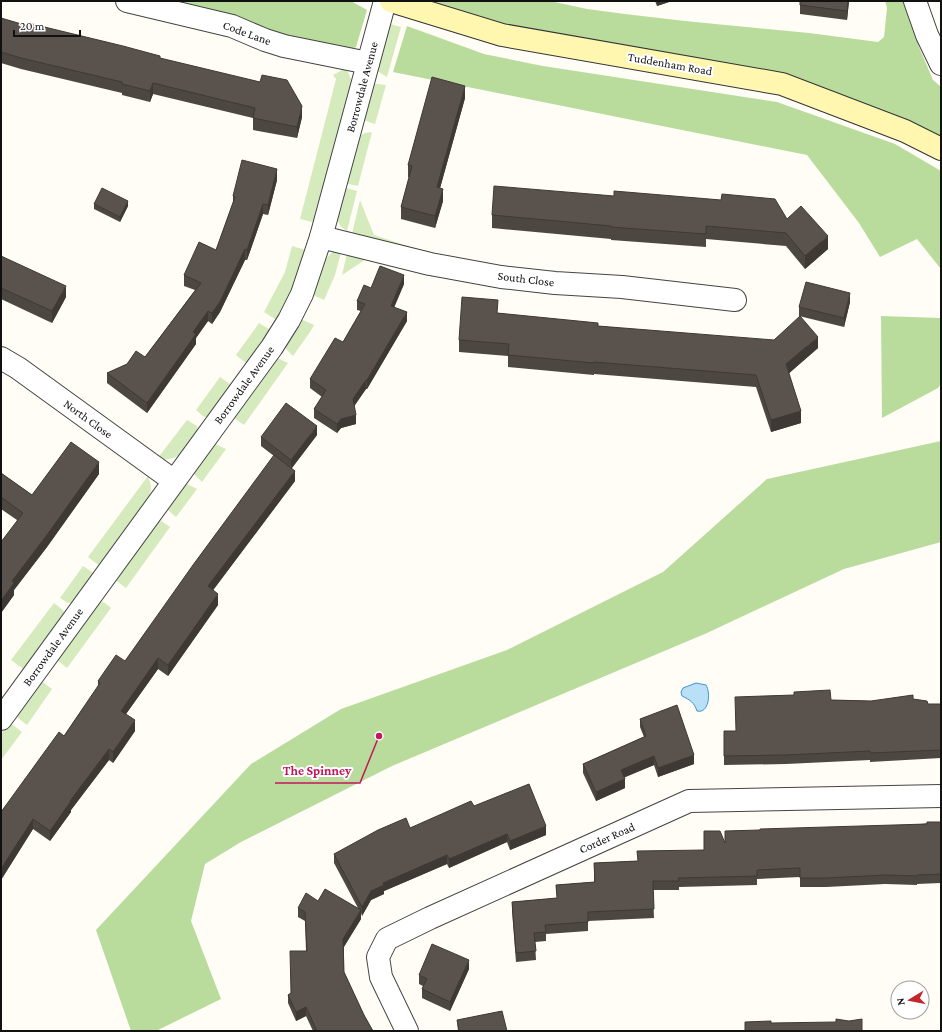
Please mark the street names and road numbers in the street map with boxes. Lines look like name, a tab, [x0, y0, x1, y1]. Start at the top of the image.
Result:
street label: Code Lane	[221, 18, 273, 48]
street label: Borrowdale Avenue	[343, 40, 381, 134]
street label: Tuddenham Road	[627, 50, 714, 78]
street label: South Close	[497, 269, 555, 289]
street label: Borrowdale Avenue	[211, 343, 277, 427]
street label: North Close	[61, 397, 115, 441]
street label: Borrowdale Avenue	[20, 605, 86, 689]
street label: Corder Road	[577, 819, 638, 856]

